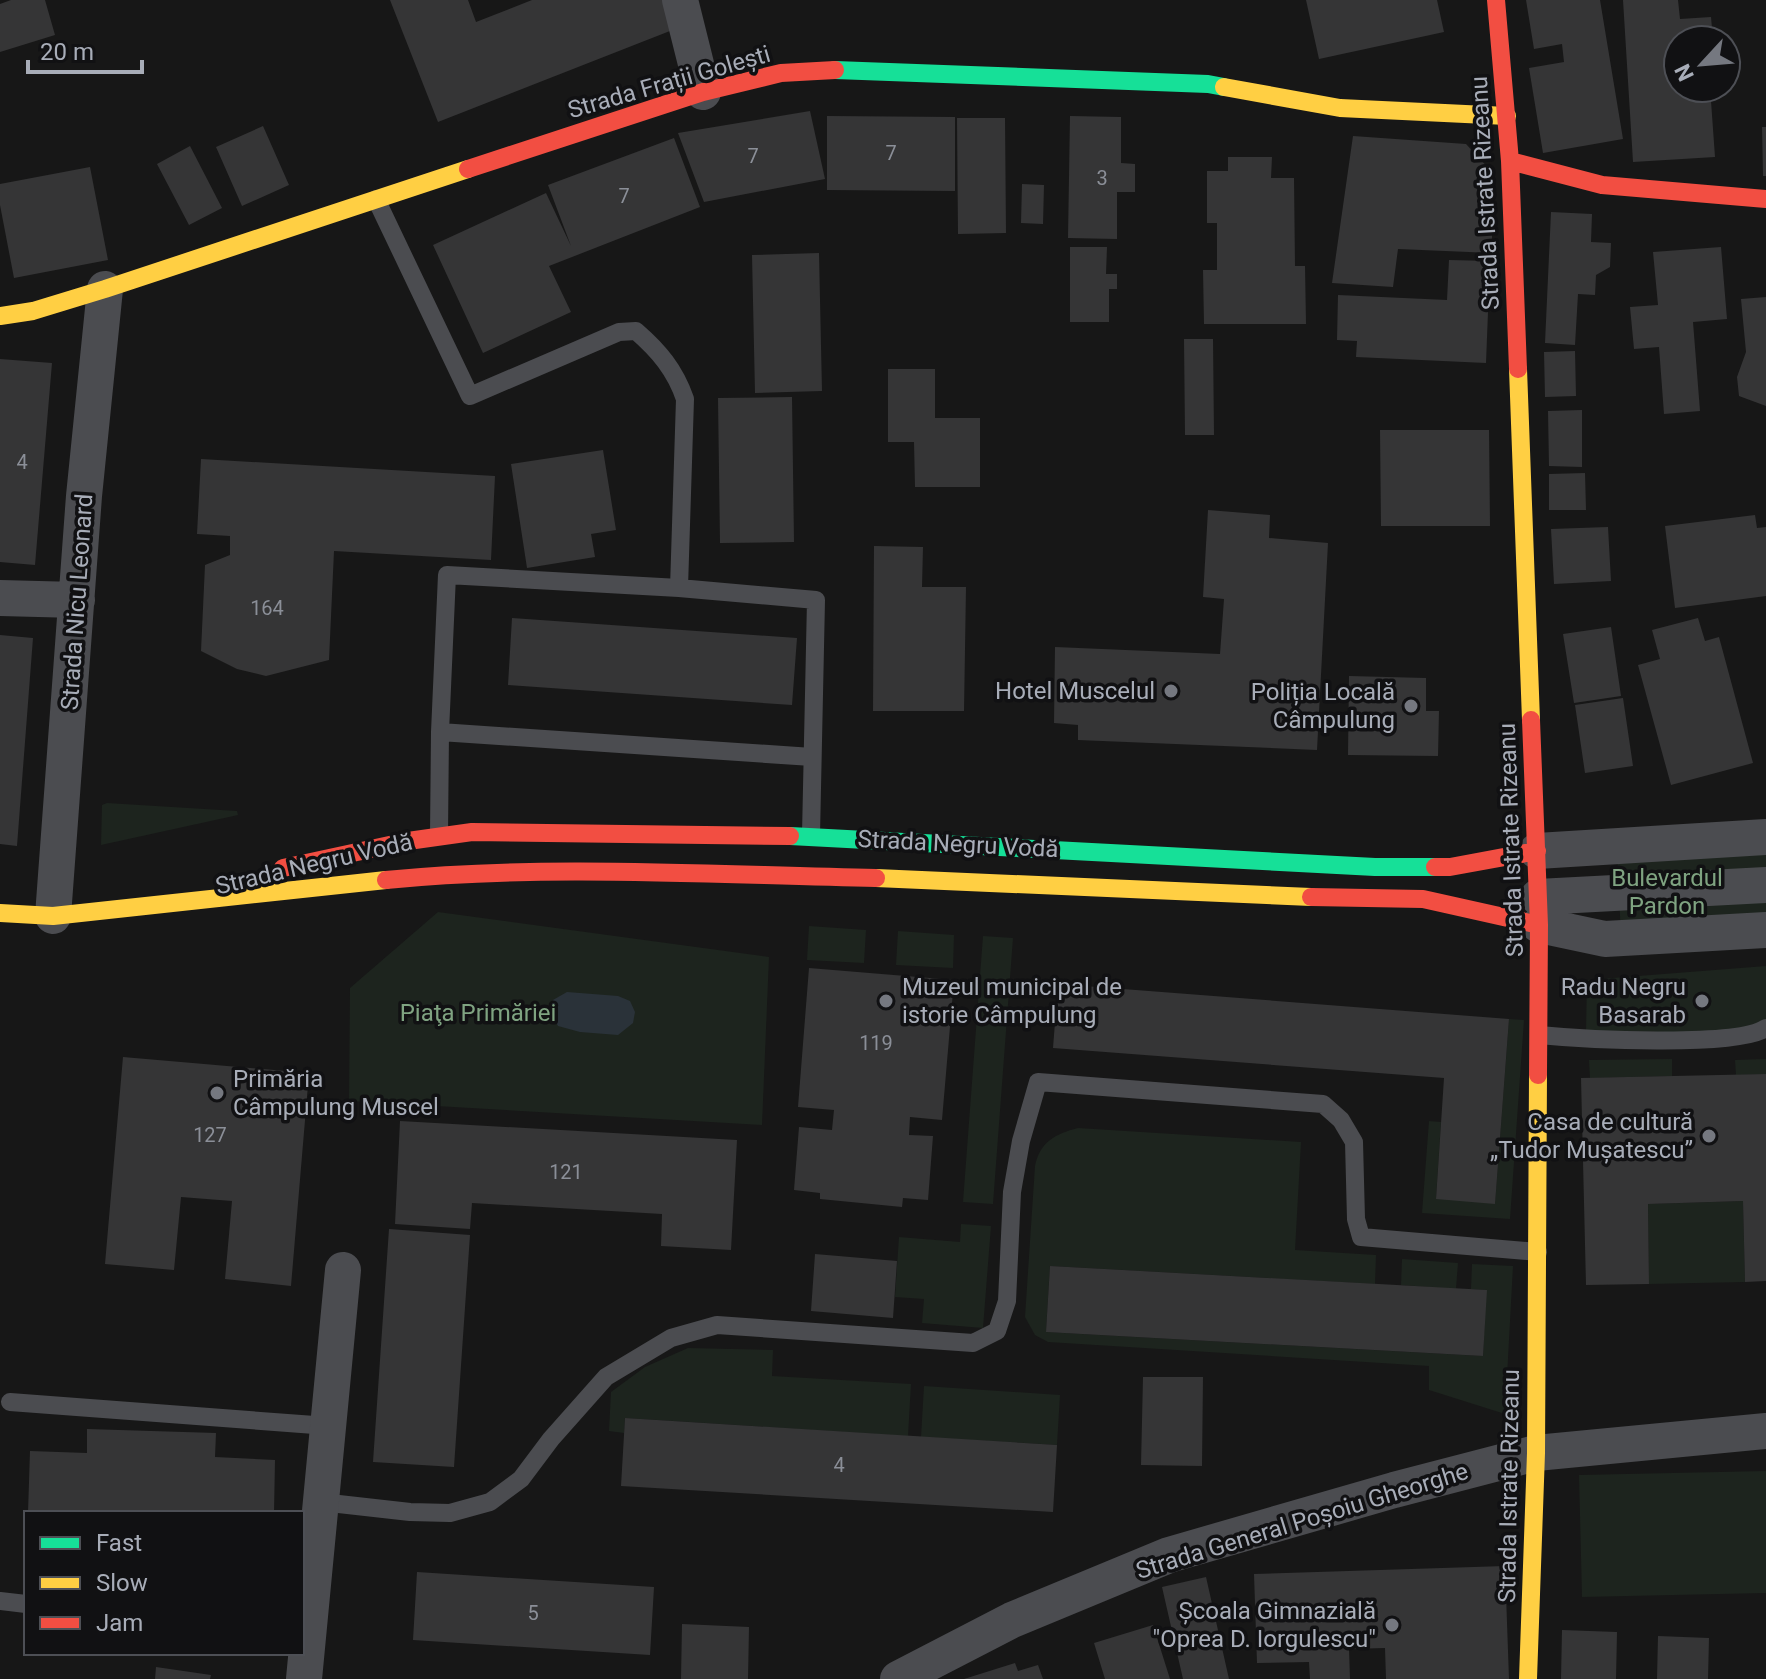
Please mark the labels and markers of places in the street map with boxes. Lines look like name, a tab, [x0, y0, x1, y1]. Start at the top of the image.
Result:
place label: Hotel Muscelul	[995, 677, 1155, 705]
place label: Poliția Locală Câmpulung	[1251, 678, 1395, 734]
marker: Hotel Muscelul	[1162, 682, 1180, 700]
marker: Poliția Locală Câmpulung	[1402, 697, 1420, 715]
place label: Muzeul municipal de istorie Câmpulung	[902, 973, 1122, 1029]
place label: Radu Negru Basarab	[1561, 973, 1686, 1029]
marker: Muzeul municipal de istorie Câmpulung	[877, 992, 895, 1010]
marker: Radu Negru Basarab	[1693, 992, 1711, 1010]
place label: Primăria Câmpulung Muscel	[233, 1065, 439, 1121]
marker: Primăria Câmpulung Muscel	[208, 1084, 226, 1102]
place label: Casa de cultură „Tudor Mușatescu”	[1490, 1108, 1693, 1164]
marker: Casa de cultură „Tudor Mușatescu”	[1700, 1127, 1718, 1145]
place label: Școala Gimnazială "Oprea D. Iorgulescu"	[1153, 1597, 1376, 1653]
marker: Școala Gimnazială "Oprea D. Iorgulescu"	[1383, 1616, 1401, 1634]

